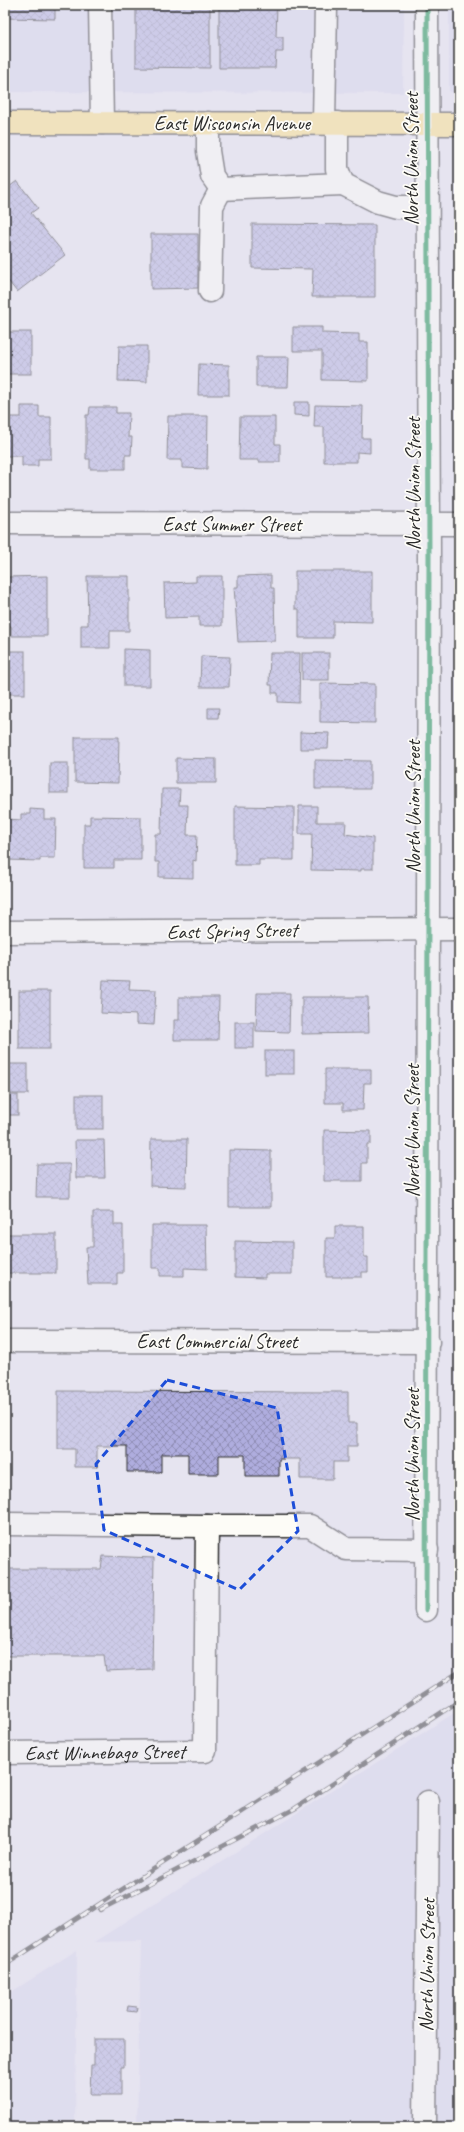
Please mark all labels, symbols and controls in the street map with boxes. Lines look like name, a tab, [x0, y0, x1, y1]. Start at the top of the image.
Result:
street label: North Union Street	[399, 90, 424, 226]
street label: East Wisconsin Avenue	[154, 111, 312, 136]
street label: North Union Street	[401, 415, 426, 551]
street label: East Summer Street	[163, 512, 304, 537]
street label: North Union Street	[401, 738, 426, 874]
street label: East Spring Street	[167, 917, 301, 945]
street label: North Union Street	[400, 1062, 425, 1198]
street label: East Commercial Street	[137, 1329, 300, 1354]
street label: North Union Street	[400, 1386, 425, 1522]
street label: East Winnebago Street	[25, 1739, 189, 1765]
street label: North Union Street	[413, 1896, 441, 2032]

